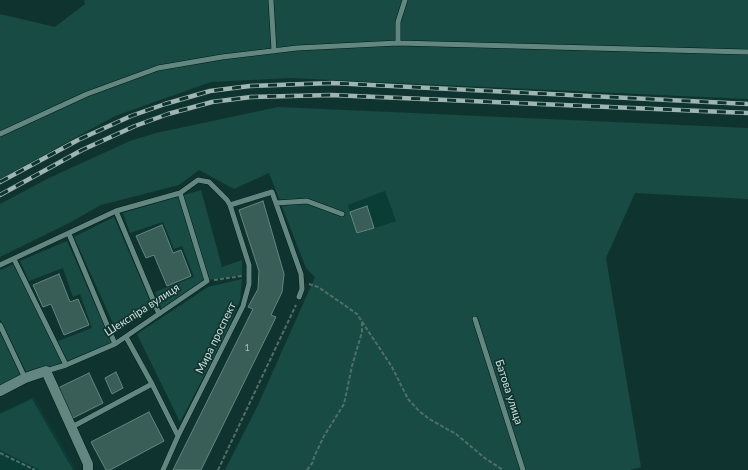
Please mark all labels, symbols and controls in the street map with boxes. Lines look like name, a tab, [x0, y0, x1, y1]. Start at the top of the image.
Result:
street label: Шекспіра вулиця	[102, 281, 182, 339]
street label: Мира проспект	[193, 300, 239, 376]
house number: 1	[244, 343, 250, 353]
street label: Батова улица	[492, 358, 526, 426]

